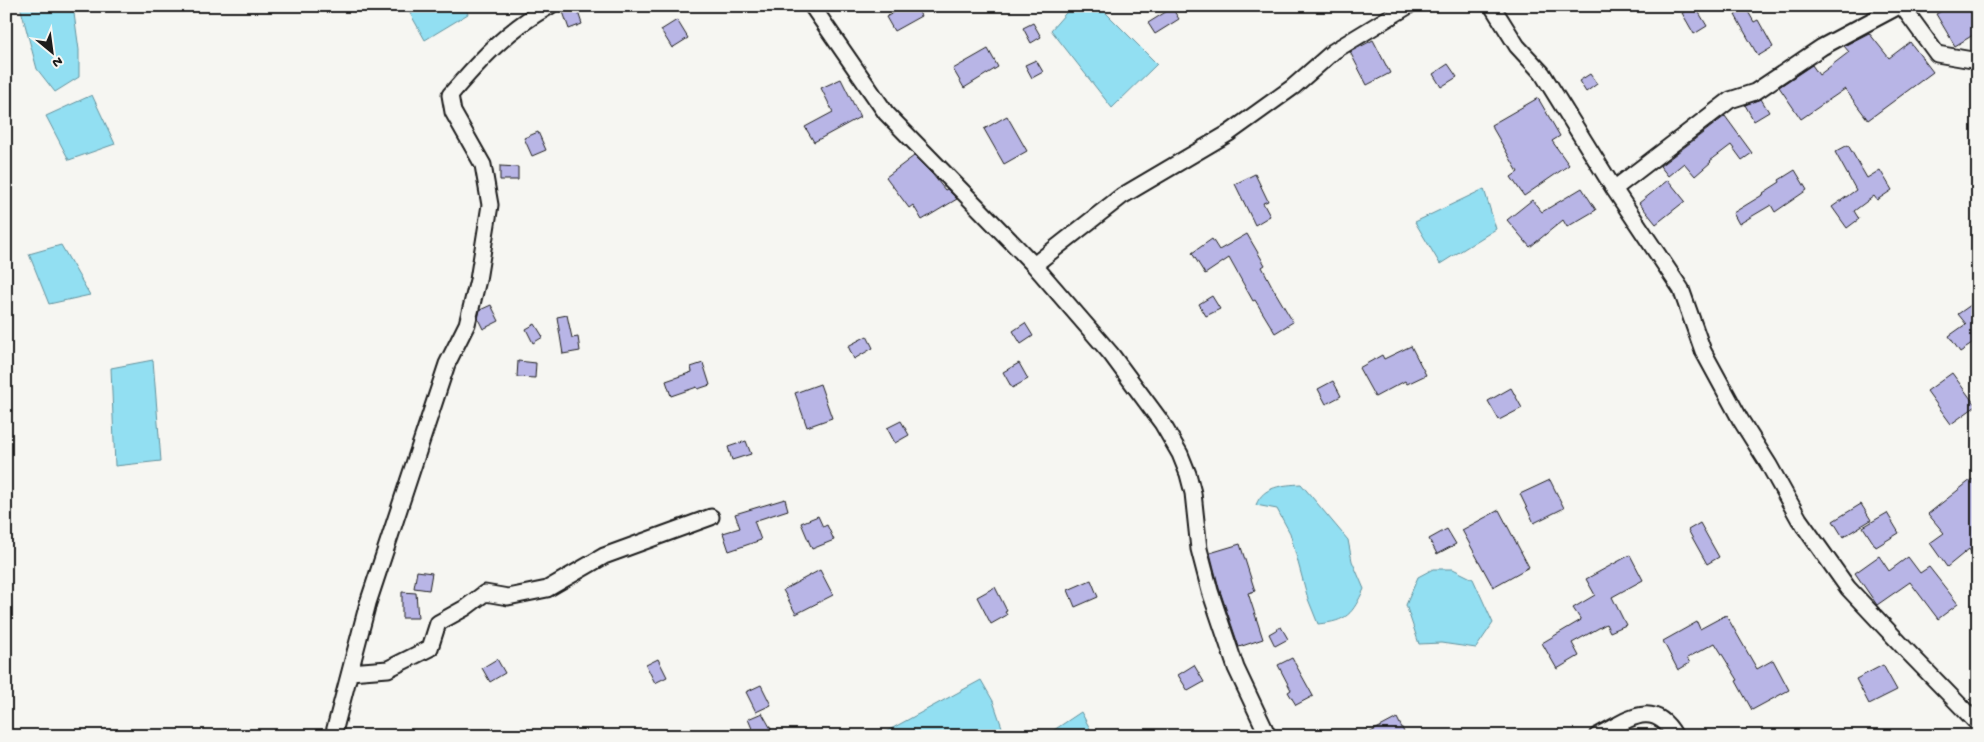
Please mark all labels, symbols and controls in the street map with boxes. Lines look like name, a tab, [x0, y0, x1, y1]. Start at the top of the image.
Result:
north arrow	[28, 28, 78, 78]
text: N	[49, 52, 65, 71]

